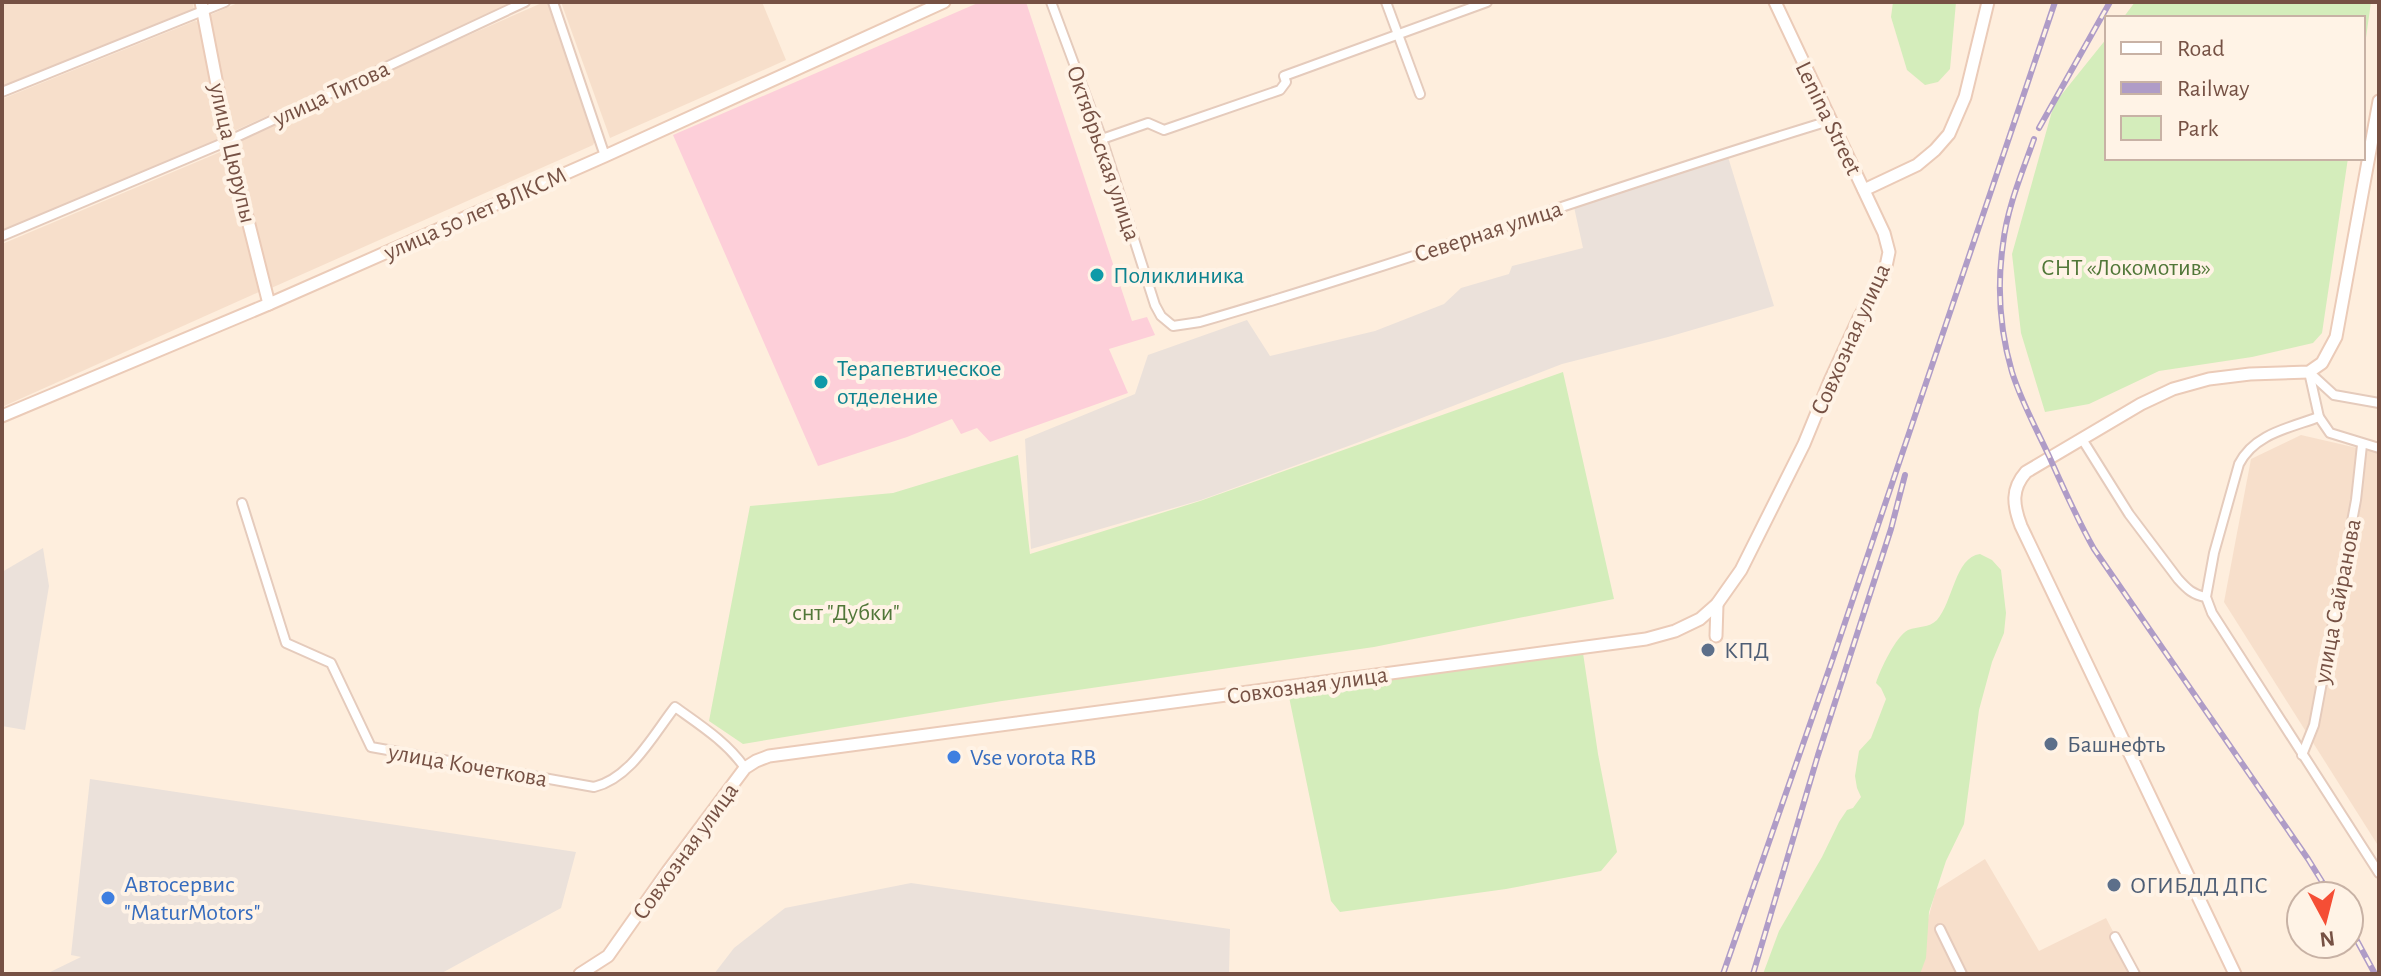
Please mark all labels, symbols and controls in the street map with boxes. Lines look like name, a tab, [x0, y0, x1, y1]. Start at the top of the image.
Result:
legend	[2105, 16, 2365, 160]
text: Road	[2177, 37, 2225, 61]
street label: улица Титова	[269, 57, 393, 132]
street label: Lenina Street	[1790, 58, 1866, 179]
street label: Октябрьская улица	[1062, 63, 1144, 244]
text: Railway	[2177, 77, 2249, 101]
street label: улица Цюрупы	[204, 80, 260, 226]
text: Park	[2177, 117, 2218, 141]
street label: улица 50 лет ВЛКСМ	[380, 163, 570, 265]
street label: Северная улица	[1411, 197, 1565, 267]
park label: СНТ «Локомотив»	[2041, 256, 2211, 280]
street label: Совхозная улица	[1807, 260, 1895, 419]
place label: Поликлиника	[1113, 264, 1244, 288]
marker: Поликлиника	[1088, 266, 1106, 284]
place label: Терапевтическое отделение	[837, 357, 1002, 409]
marker: Терапевтическое отделение	[812, 373, 830, 391]
street label: улица Сайранова	[2310, 517, 2366, 687]
park label: снт "Дубки"	[792, 601, 900, 625]
place label: КПД	[1724, 639, 1769, 663]
marker: КПД	[1699, 641, 1717, 659]
street label: Совхозная улица	[1225, 663, 1389, 709]
place label: Башнефть	[2067, 733, 2165, 757]
marker: Башнефть	[2042, 735, 2060, 753]
street label: улица Кочеткова	[385, 740, 549, 792]
place label: Vse vorota RB	[970, 746, 1096, 770]
marker: Vse vorota RB	[945, 748, 963, 766]
street label: Совхозная улица	[628, 779, 743, 924]
place label: Автосервис "MaturMotors"	[124, 873, 260, 925]
place label: ОГИБДД ДПС	[2130, 874, 2268, 898]
marker: ОГИБДД ДПС	[2105, 876, 2123, 894]
north arrow	[2285, 880, 2365, 960]
marker: Автосервис "MaturMotors"	[99, 889, 117, 907]
text: N	[2318, 927, 2336, 951]

